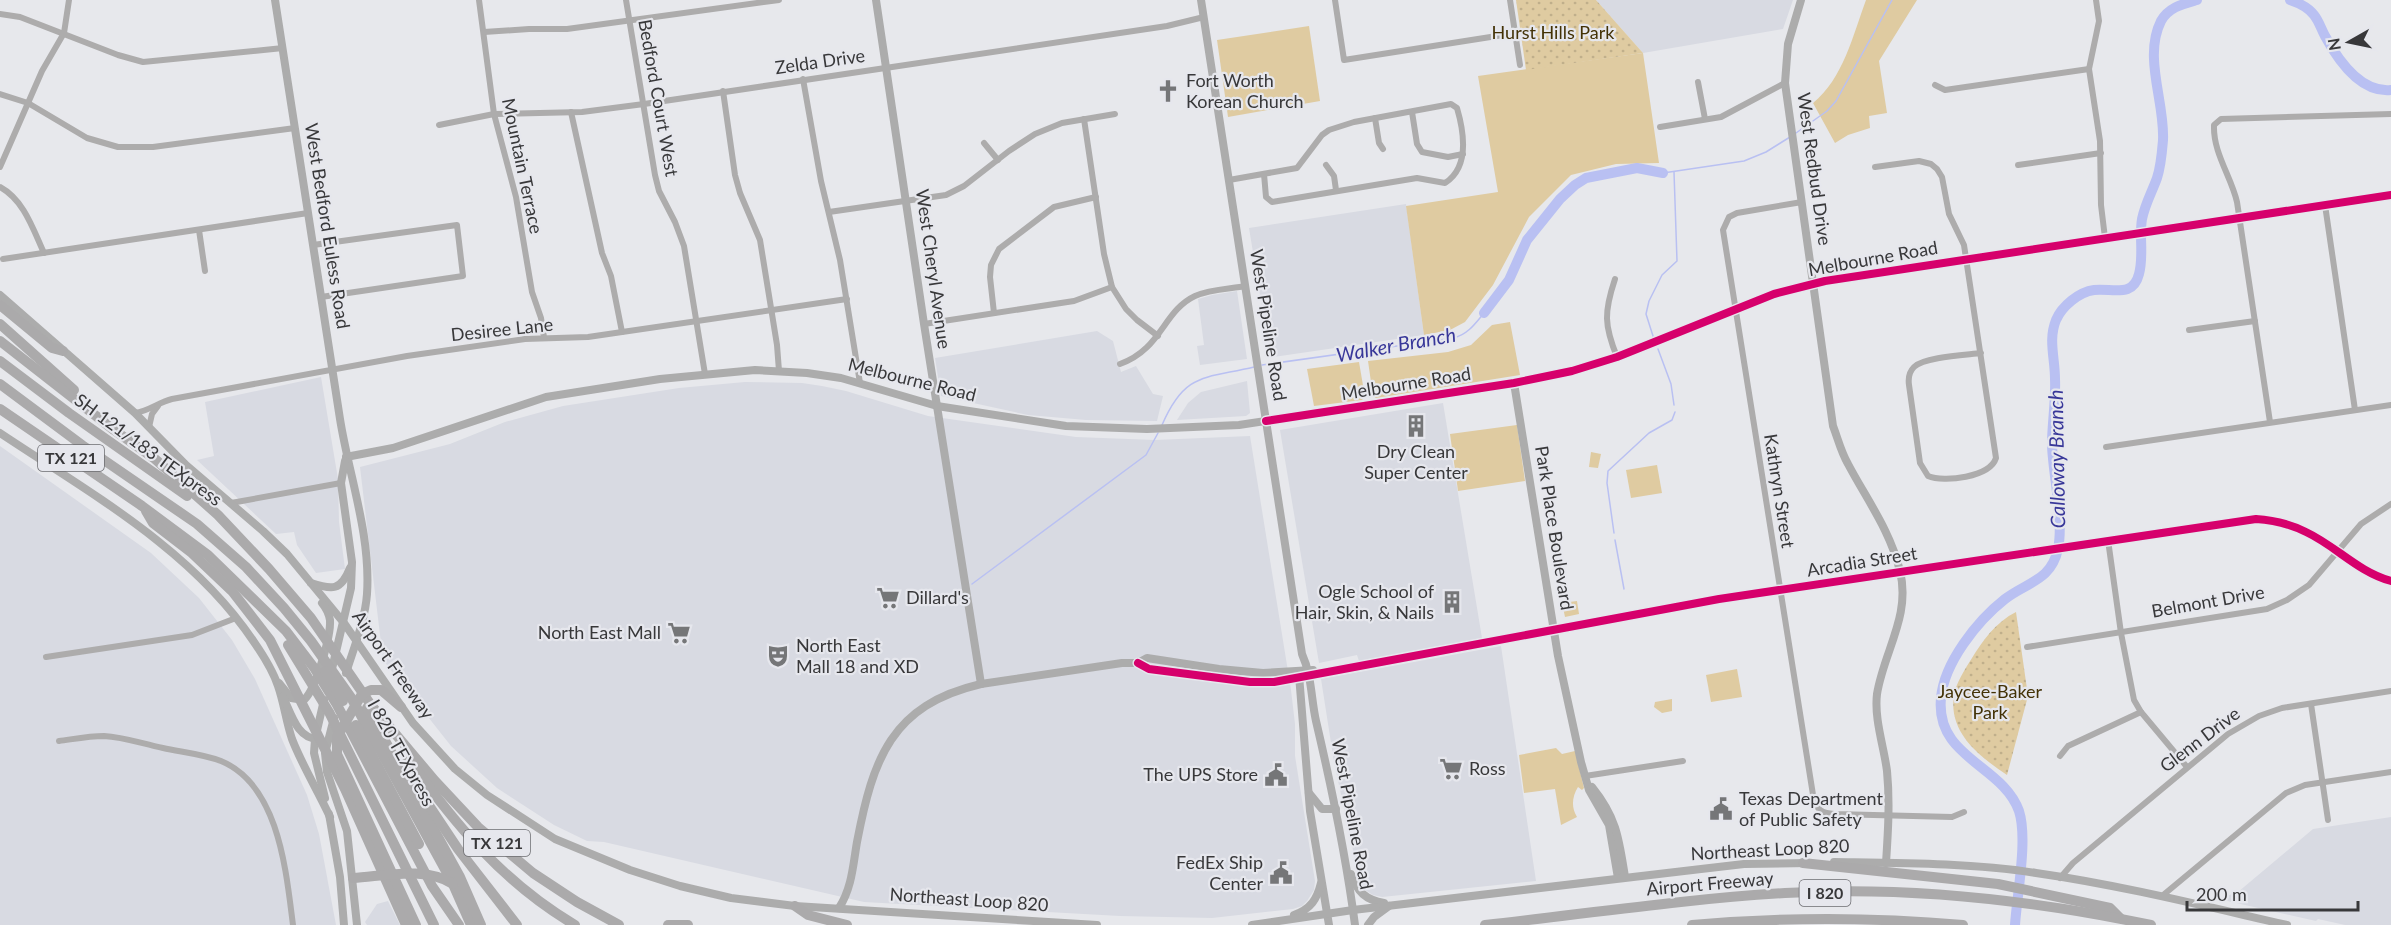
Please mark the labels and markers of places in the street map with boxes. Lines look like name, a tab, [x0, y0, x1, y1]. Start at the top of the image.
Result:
place label: Fort Worth Korean Church	[1186, 69, 1304, 112]
church icon: Fort Worth Korean Church	[1155, 78, 1181, 104]
building icon: Dry Clean Super Center	[1403, 413, 1429, 439]
place label: Dry Clean Super Center	[1364, 440, 1468, 483]
place label: Ogle School of Hair, Skin, & Nails	[1295, 580, 1435, 623]
supermarket icon: Dillard's	[875, 585, 901, 611]
place label: Dillard's	[906, 586, 969, 608]
building icon: Ogle School of Hair, Skin, & Nails	[1439, 589, 1465, 615]
supermarket icon: North East Mall	[666, 620, 692, 646]
place label: North East Mall	[538, 621, 661, 643]
place label: North East Mall 18 and XD	[796, 634, 919, 677]
theatre icon: North East Mall 18 and XD	[765, 643, 791, 669]
supermarket icon: Ross	[1438, 756, 1464, 782]
place label: Ross	[1469, 757, 1506, 779]
public building icon: The UPS Store	[1263, 762, 1289, 788]
place label: The UPS Store	[1143, 763, 1258, 785]
place label: Texas Department of Public Safety	[1739, 787, 1883, 830]
public building icon: Texas Department of Public Safety	[1708, 796, 1734, 822]
place label: FedEx Ship Center	[1176, 851, 1263, 894]
public building icon: FedEx Ship Center	[1268, 860, 1294, 886]

